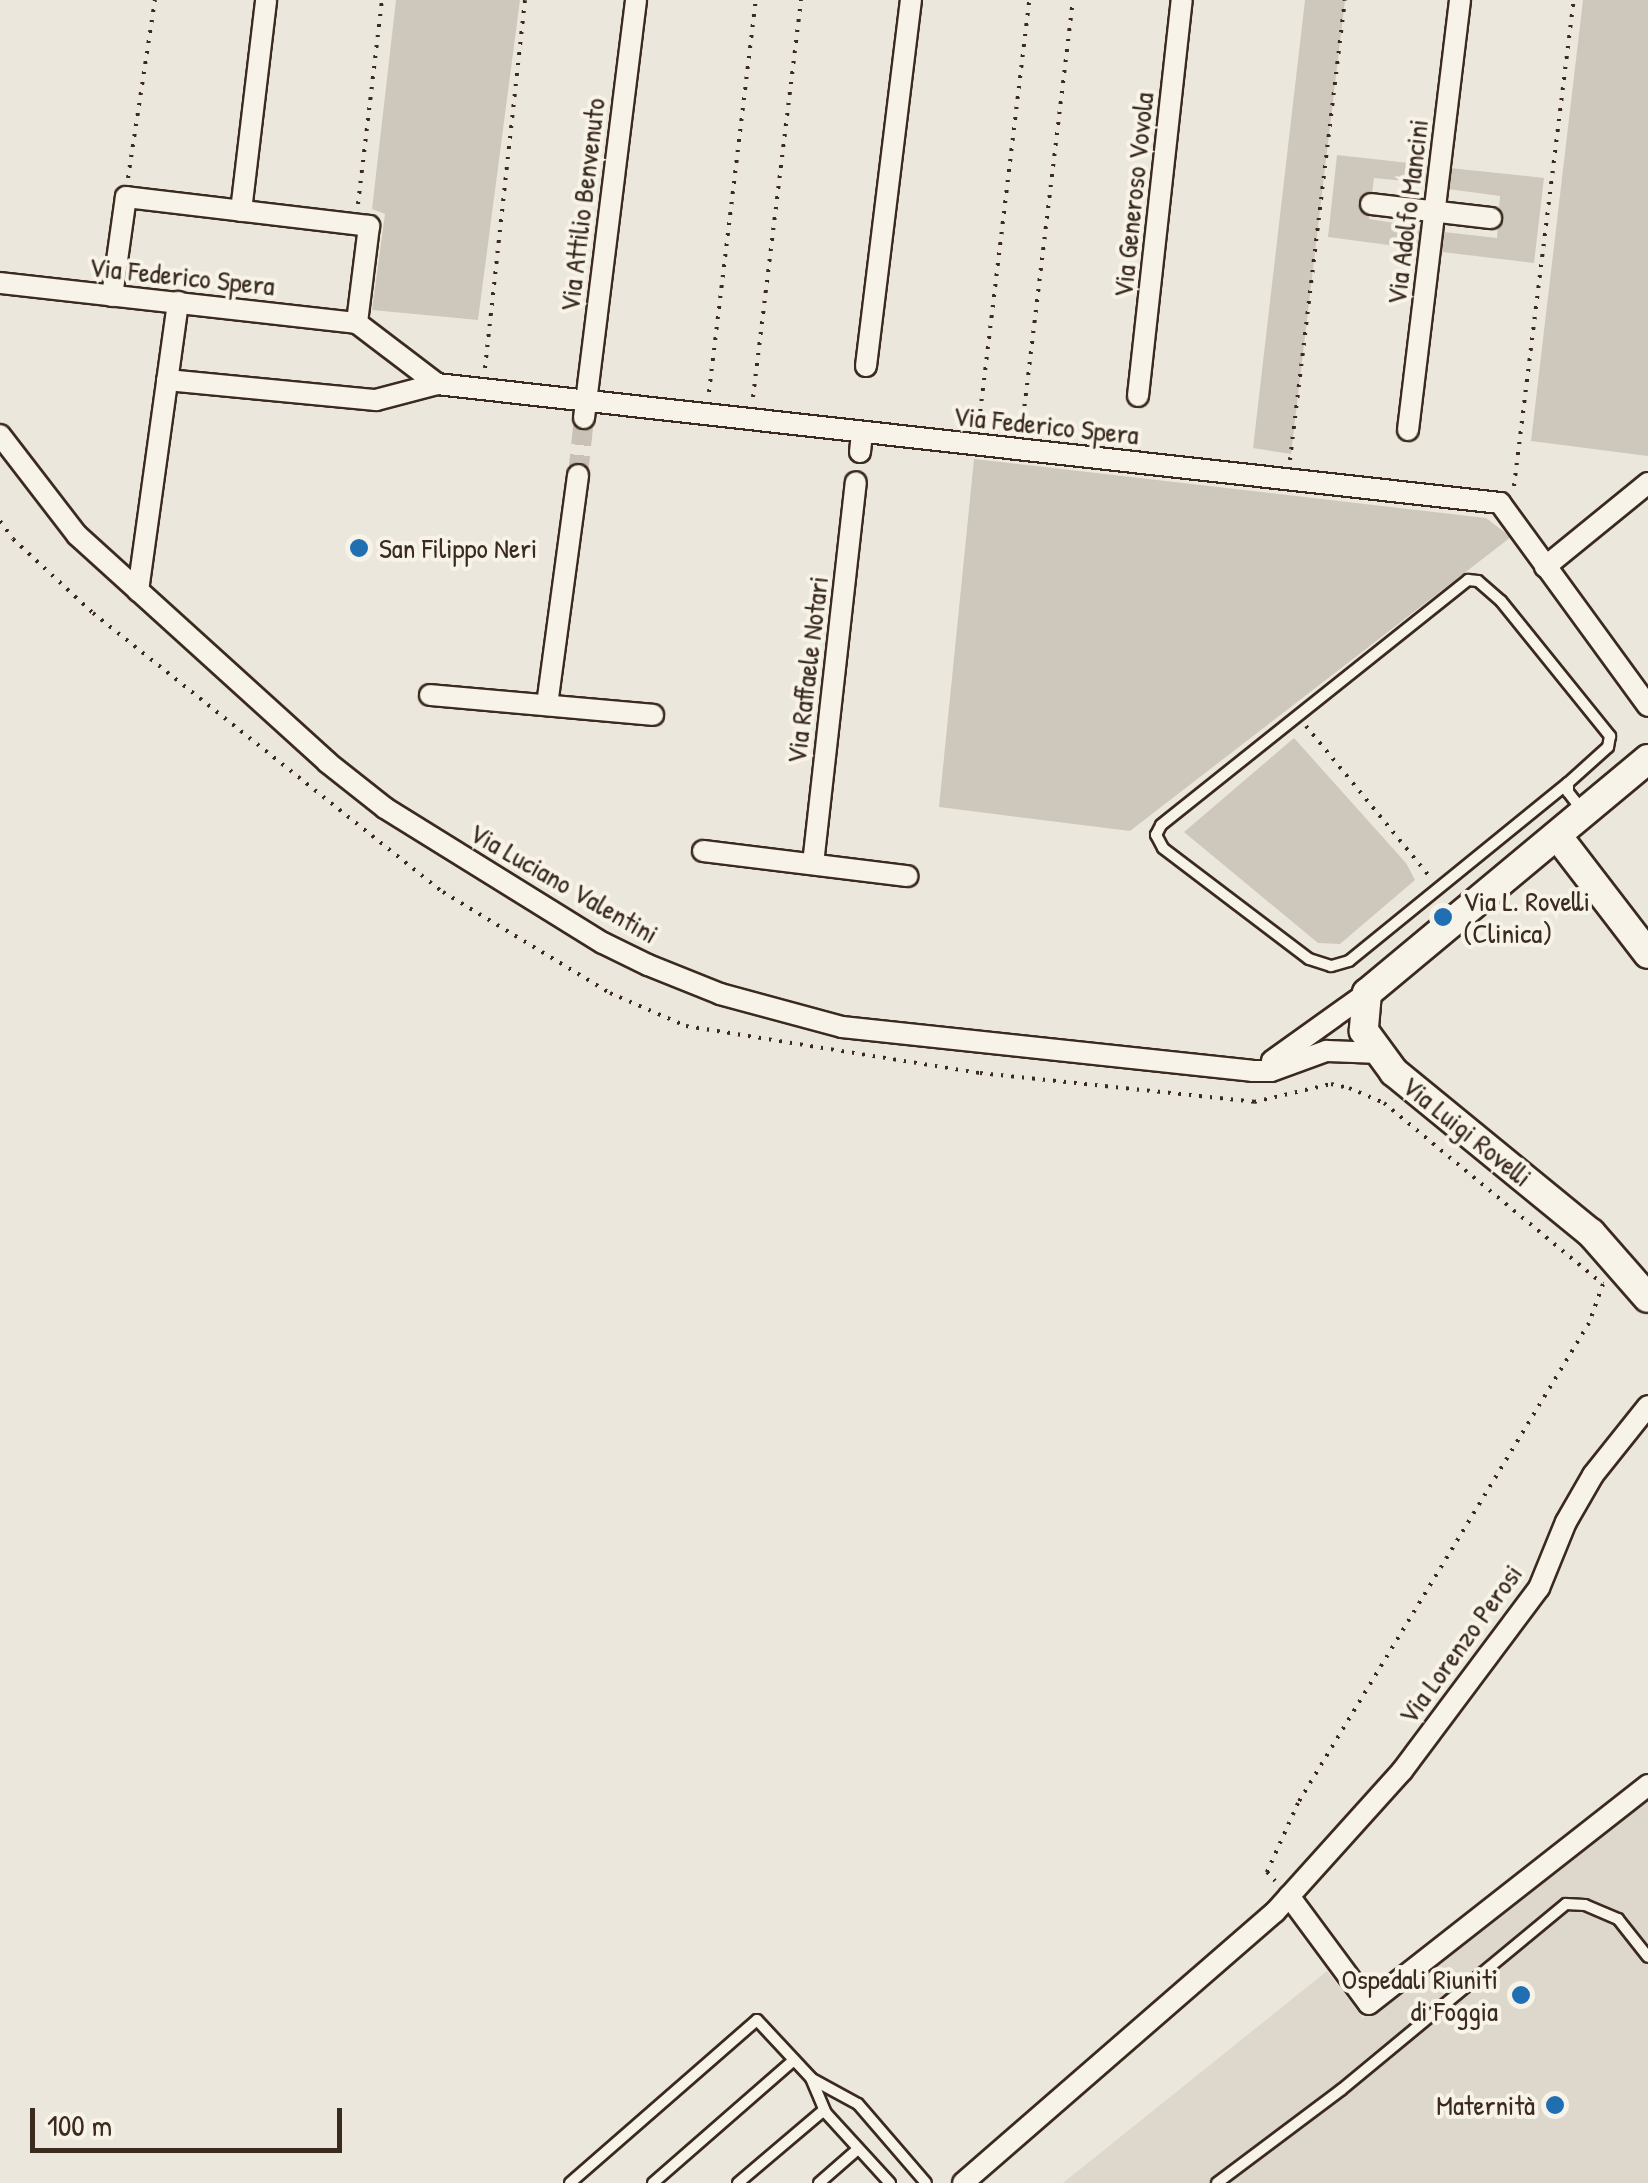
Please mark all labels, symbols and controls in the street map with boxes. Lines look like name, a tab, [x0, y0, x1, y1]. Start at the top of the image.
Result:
street label: Via Generoso Vovola	[1106, 91, 1160, 299]
street label: Via Attilio Benvenuto	[552, 96, 612, 314]
street label: Via Adolfo Mancini	[1379, 117, 1435, 307]
street label: Via Federico Spera	[88, 250, 276, 302]
street label: Via Federico Spera	[952, 399, 1140, 451]
place label: San Filippo Neri	[379, 531, 537, 565]
marker: San Filippo Neri	[348, 537, 370, 559]
street label: Via Raffaele Notari	[779, 574, 835, 766]
street label: Via Luciano Valentini	[464, 815, 664, 951]
place label: Via L. Rovelli (Clinica)	[1463, 884, 1590, 950]
marker: Via L. Rovelli (Clinica)	[1432, 906, 1454, 928]
street label: Via Luigi Rovelli	[1395, 1068, 1539, 1194]
street label: Via Lorenzo Perosi	[1391, 1558, 1529, 1730]
place label: Ospedali Riuniti di Foggia	[1341, 1962, 1498, 2028]
marker: Ospedali Riuniti di Foggia	[1508, 1982, 1534, 2008]
scale bar	[35, 2088, 348, 2150]
place label: Maternità	[1436, 2088, 1535, 2122]
marker: Maternità	[1544, 2094, 1566, 2116]
text: 100 m	[47, 2105, 112, 2145]

